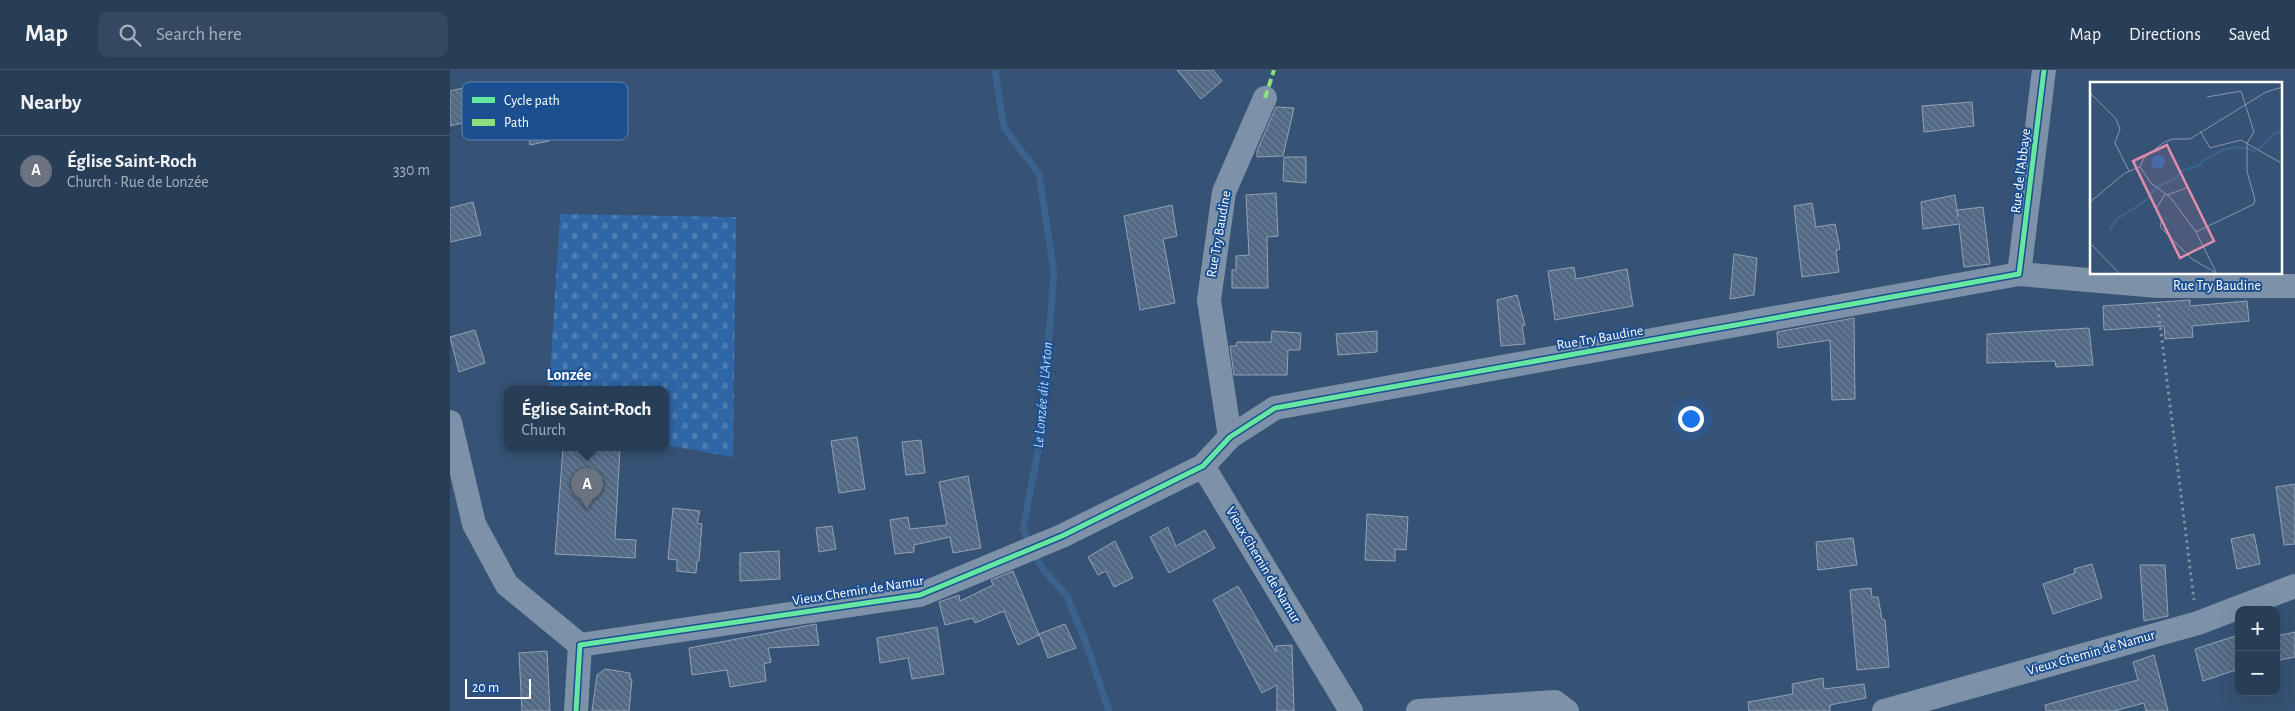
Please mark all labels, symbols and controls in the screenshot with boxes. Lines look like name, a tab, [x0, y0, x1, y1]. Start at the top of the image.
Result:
search box	[98, 12, 448, 57]
icon: search	[116, 21, 144, 49]
text: Map	[25, 22, 68, 46]
text: Search here	[156, 25, 242, 44]
text: Map	[2070, 26, 2101, 44]
text: Directions	[2129, 26, 2201, 44]
text: Saved	[2229, 26, 2270, 44]
legend	[462, 82, 628, 140]
inset map	[2090, 82, 2282, 275]
text: Nearby	[20, 92, 81, 113]
text: Cycle path	[504, 94, 560, 108]
text: Path	[504, 116, 529, 130]
street label: Rue de l'Abbaye	[2009, 128, 2033, 214]
text: Église Saint-Roch	[67, 152, 197, 171]
text: A	[31, 162, 41, 178]
text: 330 m	[393, 162, 430, 178]
text: Church · Rue de Lonzée	[67, 174, 209, 190]
street label: Rue Try Baudine	[1204, 190, 1234, 278]
street label: Rue Try Baudine	[2173, 279, 2261, 293]
street label: Rue Try Baudine	[1556, 323, 1644, 353]
water label: Le Lonzée dit L'Arton	[1031, 341, 1055, 449]
district label: Lonzée	[547, 367, 592, 383]
popup	[504, 386, 669, 451]
text: Église Saint-Roch	[522, 400, 651, 419]
your location	[1678, 406, 1704, 432]
text: Church	[522, 422, 566, 438]
pin: A	[571, 468, 603, 509]
street label: Vieux Chemin de Namur	[1223, 504, 1303, 626]
street label: Vieux Chemin de Namur	[791, 574, 925, 608]
map controls	[2235, 606, 2280, 696]
button: +	[2235, 606, 2280, 651]
street label: Vieux Chemin de Namur	[2025, 628, 2157, 678]
button: −	[2235, 651, 2280, 696]
scale bar	[465, 676, 531, 699]
text: 20 m	[472, 681, 499, 695]

